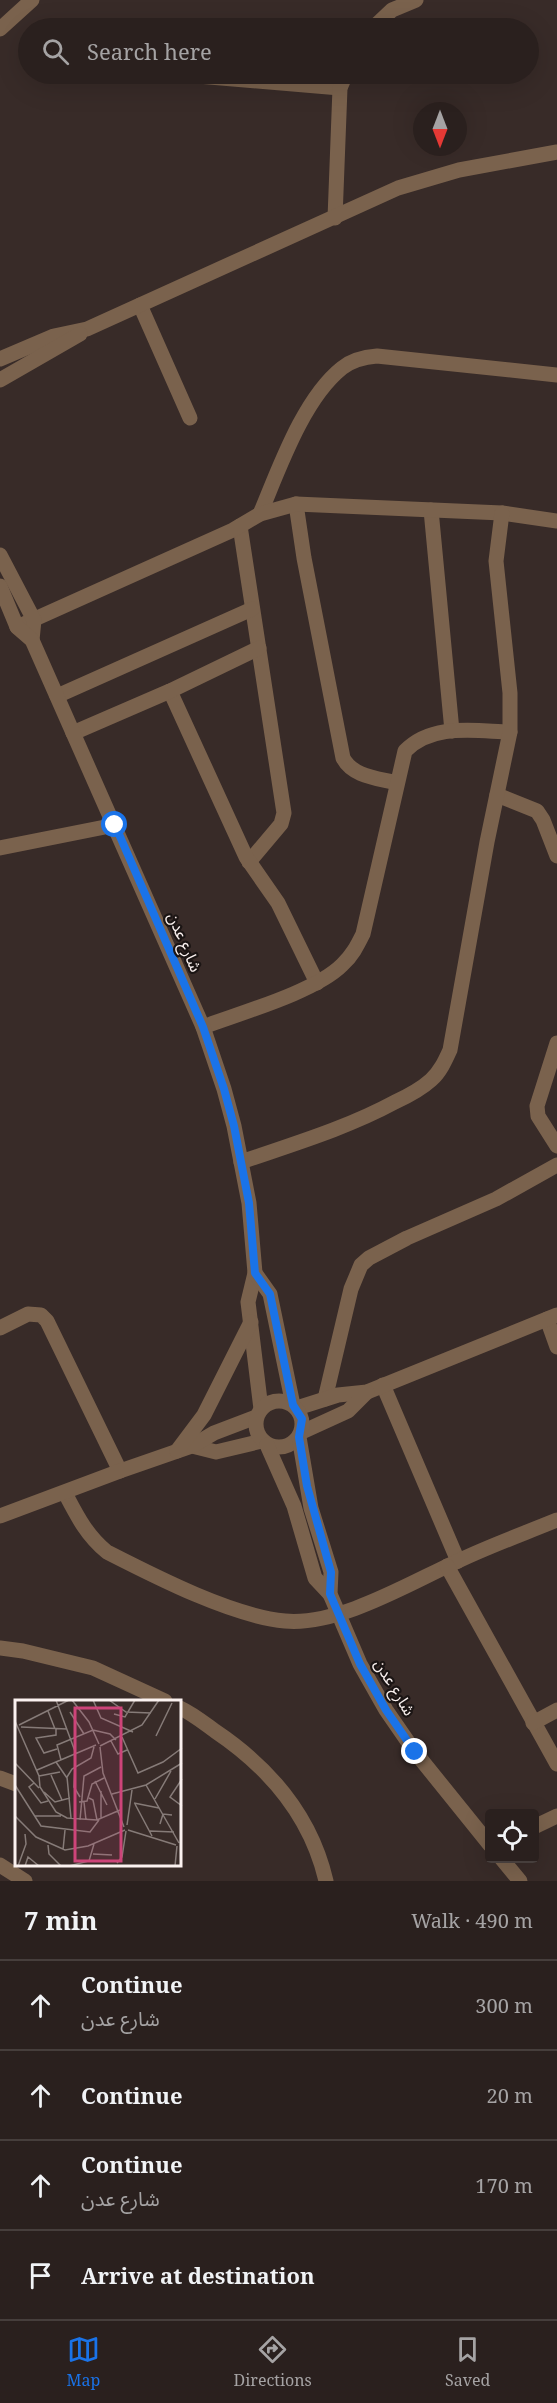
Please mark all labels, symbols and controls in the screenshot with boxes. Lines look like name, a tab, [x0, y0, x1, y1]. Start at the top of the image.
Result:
search box	[18, 18, 539, 84]
icon: search	[39, 35, 72, 68]
text: Search here	[87, 36, 212, 66]
north arrow	[413, 102, 467, 156]
route start	[101, 811, 127, 837]
street label: شارع عدن	[161, 909, 207, 976]
street label: شارع عدن	[368, 1654, 421, 1721]
inset map	[15, 1700, 182, 1866]
route end	[401, 1738, 427, 1764]
map controls	[485, 1809, 539, 1863]
button: locate	[485, 1809, 539, 1863]
text: 7 min	[24, 1902, 98, 1938]
text: Walk · 490 m	[411, 1907, 533, 1934]
text: Continue	[81, 1969, 183, 1999]
icon: ahead	[24, 1989, 57, 2022]
text: 300 m	[475, 1992, 533, 2019]
text: شارع عدن	[81, 2005, 160, 2032]
icon: ahead	[24, 2079, 57, 2112]
text: Continue	[81, 2080, 183, 2110]
text: 20 m	[487, 2082, 533, 2109]
text: Continue	[81, 2149, 183, 2179]
icon: ahead	[24, 2169, 57, 2202]
text: 170 m	[475, 2172, 533, 2199]
text: شارع عدن	[81, 2185, 160, 2212]
icon: arrive	[24, 2259, 57, 2292]
text: Arrive at destination	[81, 2260, 315, 2290]
tab: Map	[67, 2333, 100, 2391]
tab: Directions	[234, 2333, 312, 2391]
tab: Saved	[445, 2333, 490, 2391]

